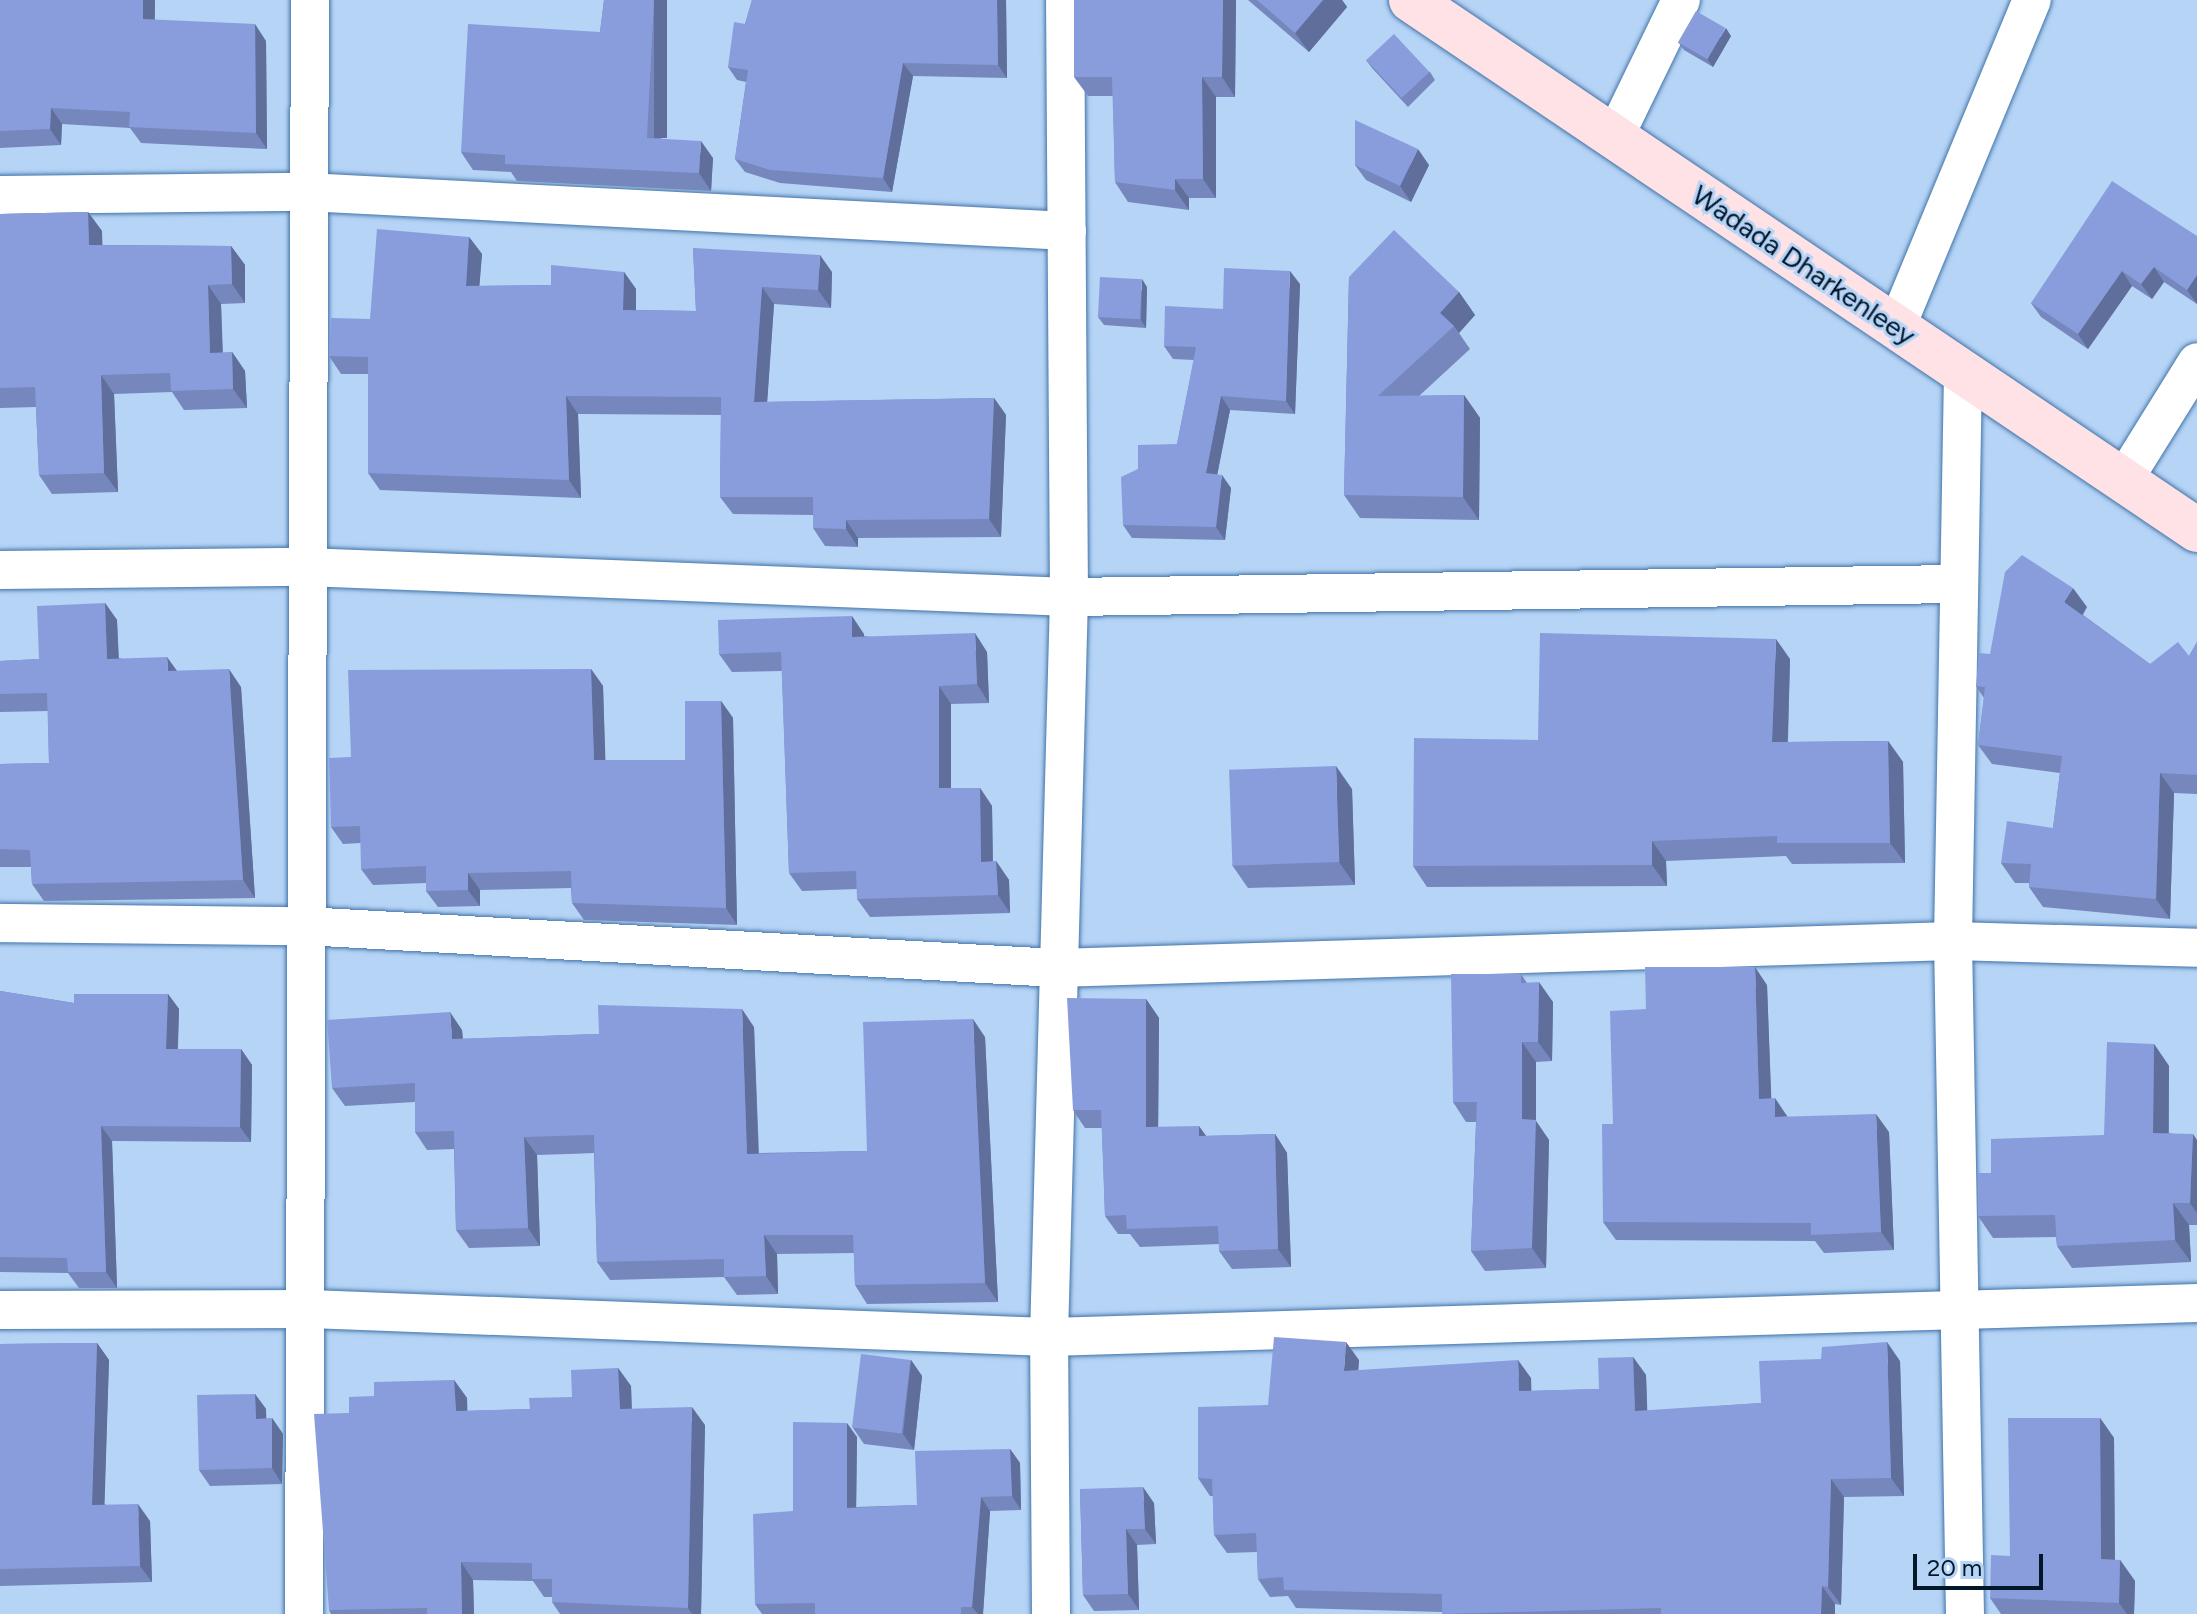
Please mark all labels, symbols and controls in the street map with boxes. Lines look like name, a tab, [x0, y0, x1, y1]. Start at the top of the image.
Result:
street label: Wadada Dharkenleey	[1686, 178, 1922, 352]
scale bar	[1917, 1538, 2047, 1588]
text: 20 m	[1927, 1553, 1982, 1582]

